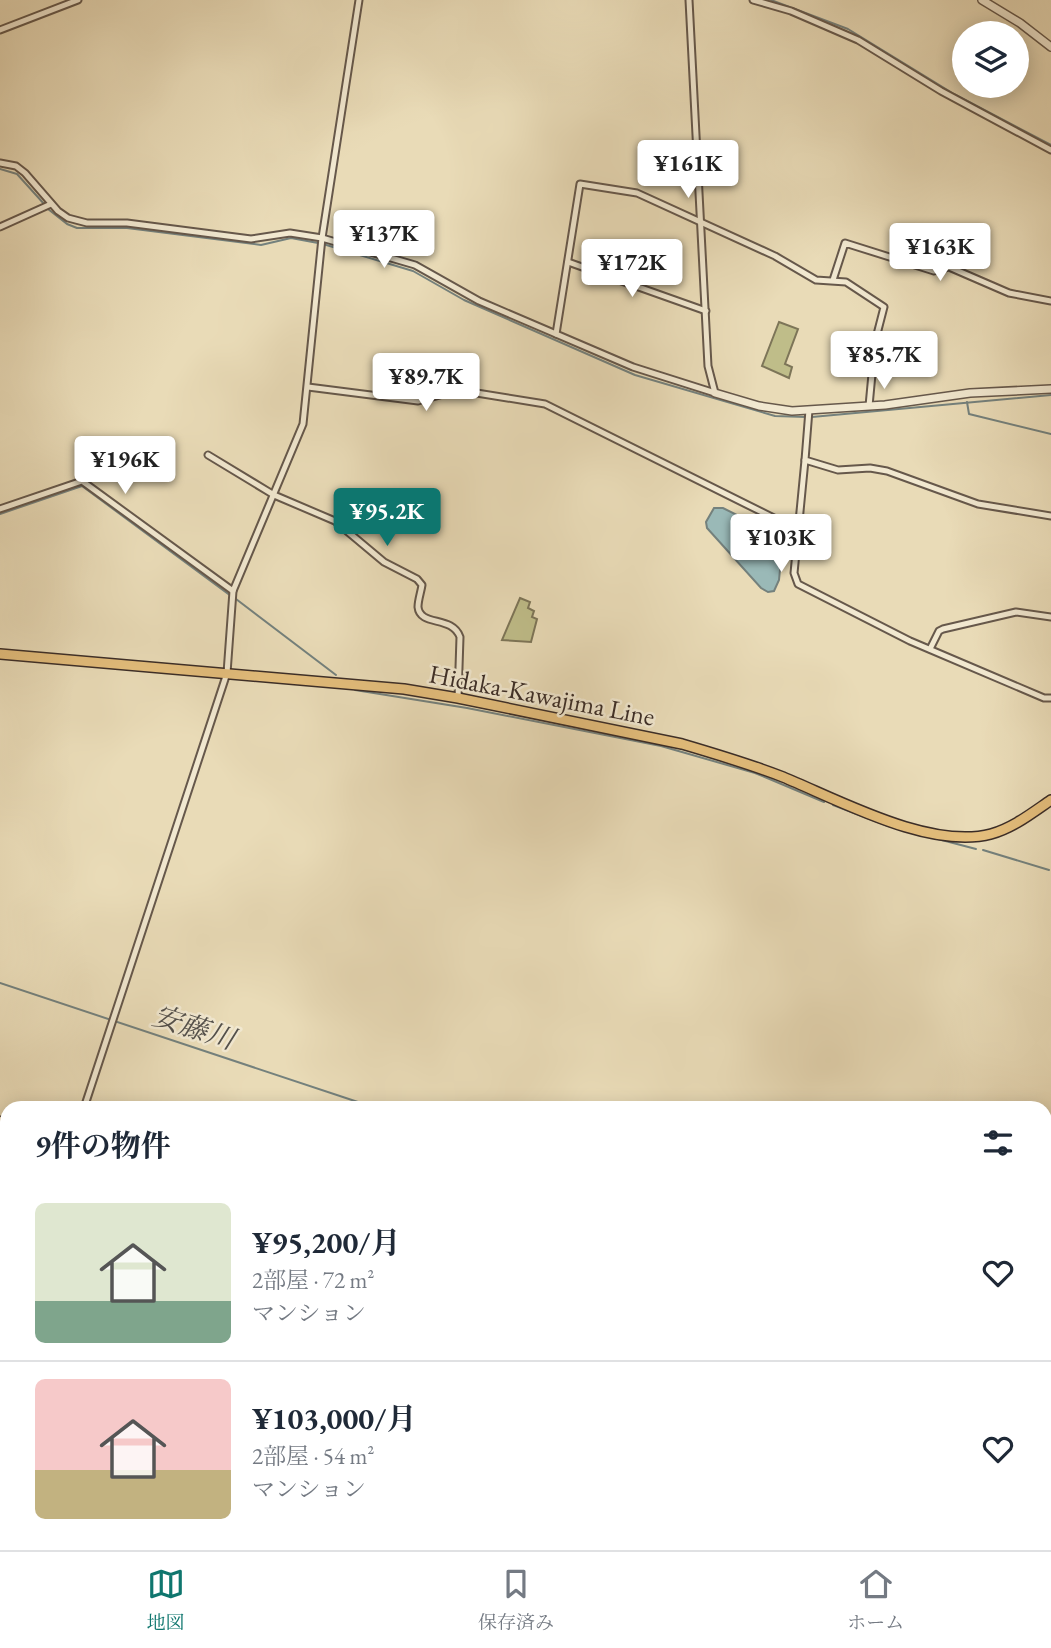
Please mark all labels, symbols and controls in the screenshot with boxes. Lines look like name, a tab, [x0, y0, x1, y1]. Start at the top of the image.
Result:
map controls	[952, 21, 1029, 98]
button: layers	[952, 21, 1029, 98]
pin: ¥161K	[639, 140, 737, 200]
text: ¥161K	[653, 148, 723, 178]
pin: ¥137K	[335, 210, 433, 270]
text: ¥137K	[349, 218, 419, 248]
pin: ¥163K	[891, 224, 989, 283]
text: ¥163K	[905, 231, 975, 261]
pin: ¥172K	[583, 240, 681, 299]
text: ¥172K	[597, 247, 667, 277]
pin: ¥85.7K	[827, 332, 941, 391]
text: ¥85.7K	[847, 339, 921, 369]
pin: ¥89.7K	[369, 354, 483, 413]
text: ¥89.7K	[389, 361, 463, 391]
pin: ¥196K	[76, 436, 174, 496]
text: ¥196K	[90, 444, 160, 474]
pin: ¥95.2K	[330, 489, 444, 548]
text: ¥95.2K	[350, 496, 424, 526]
pin: ¥103K	[732, 514, 830, 574]
text: ¥103K	[746, 522, 816, 552]
street label: Hidaka-Kawajima Line	[426, 656, 658, 734]
water label: 安藤川	[148, 997, 242, 1058]
icon: filters	[979, 1124, 1017, 1162]
text: 9件の物件	[35, 1126, 171, 1165]
text: ¥95,200/月	[252, 1223, 401, 1262]
icon: home	[91, 1231, 175, 1315]
icon: heart	[979, 1254, 1017, 1292]
text: 2部屋 · 72 m²	[252, 1265, 374, 1295]
text: マンション	[252, 1298, 366, 1328]
text: ¥103,000/月	[252, 1399, 416, 1438]
icon: home	[91, 1407, 175, 1491]
icon: heart	[979, 1430, 1017, 1468]
text: 2部屋 · 54 m²	[252, 1441, 374, 1471]
text: マンション	[252, 1474, 366, 1504]
tab: 地図	[147, 1565, 185, 1635]
tab: 保存済み	[478, 1565, 554, 1635]
tab: ホーム	[847, 1565, 904, 1635]

